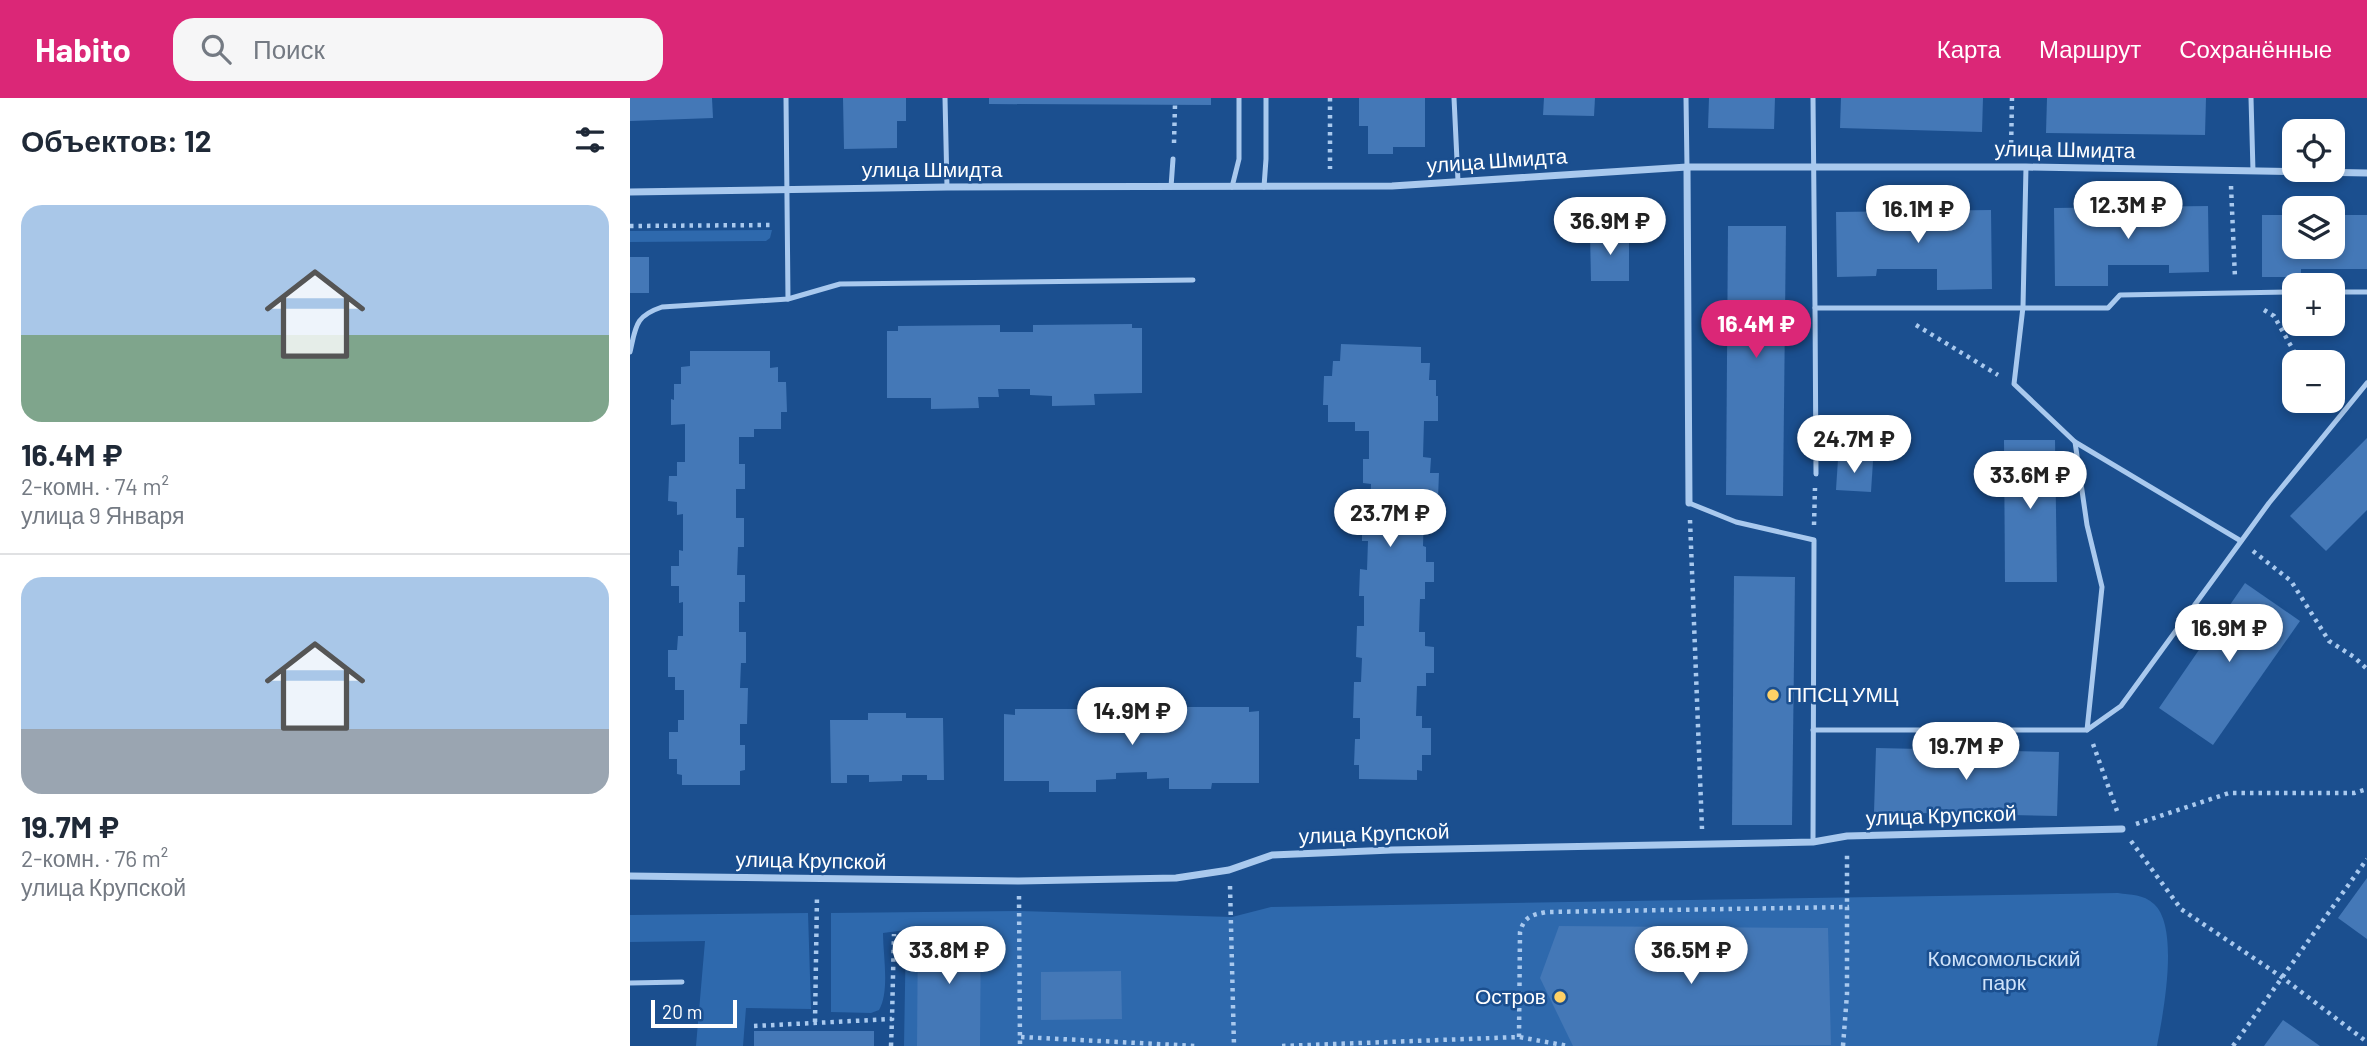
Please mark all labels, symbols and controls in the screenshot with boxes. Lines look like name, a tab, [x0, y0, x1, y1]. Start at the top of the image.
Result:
search box	[173, 18, 663, 81]
text: Habito	[35, 29, 131, 69]
icon: search	[197, 30, 235, 68]
text: Поиск	[253, 33, 325, 64]
text: Карта	[1937, 34, 2001, 63]
text: Маршрут	[2039, 34, 2141, 63]
text: Сохранённые	[2179, 34, 2332, 63]
map controls	[2282, 119, 2345, 413]
button: locate	[2282, 119, 2345, 182]
icon: filters	[571, 121, 609, 159]
text: Объектов: 12	[21, 122, 211, 158]
street label: улица Шмидта	[1994, 135, 2136, 162]
street label: улица Шмидта	[1426, 142, 1568, 177]
street label: улица Шмидта	[862, 156, 1003, 181]
pin: 12.3M ₽	[2063, 181, 2193, 241]
pin: 16.1M ₽	[1853, 186, 1983, 245]
text: 12.3M ₽	[2090, 190, 2166, 218]
text: 16.1M ₽	[1882, 194, 1954, 222]
button: layers	[2282, 196, 2345, 259]
pin: 36.9M ₽	[1545, 198, 1675, 257]
text: 36.9M ₽	[1570, 206, 1650, 234]
icon: home	[252, 251, 378, 377]
button: +	[2282, 273, 2345, 336]
pin: 16.4M ₽	[1691, 300, 1821, 360]
text: 16.4M ₽	[1717, 309, 1795, 337]
button: −	[2282, 350, 2345, 413]
pin: 24.7M ₽	[1789, 416, 1919, 475]
text: 24.7M ₽	[1813, 424, 1895, 452]
text: 16.4M ₽	[21, 436, 122, 472]
pin: 33.6M ₽	[1965, 452, 2095, 511]
text: 33.6M ₽	[1990, 460, 2070, 488]
text: 2-комн. · 74 m²	[21, 472, 169, 500]
pin: 23.7M ₽	[1325, 490, 1455, 549]
text: 23.7M ₽	[1350, 498, 1430, 526]
text: улица 9 Января	[21, 501, 184, 529]
pin: 16.9M ₽	[2164, 604, 2294, 664]
text: 16.9M ₽	[2191, 613, 2267, 641]
icon: home	[252, 623, 378, 749]
place label: ППСЦ УМЦ	[1787, 681, 1899, 706]
marker: ППСЦ УМЦ	[1765, 687, 1781, 703]
pin: 14.9M ₽	[1067, 688, 1197, 747]
text: 14.9M ₽	[1093, 696, 1171, 724]
pin: 19.7M ₽	[1901, 722, 2031, 782]
text: 19.7M ₽	[1928, 731, 2004, 759]
street label: улица Крупской	[1865, 799, 2017, 830]
text: 19.7M ₽	[21, 808, 119, 844]
street label: улица Крупской	[1298, 817, 1450, 848]
text: 2-комн. · 76 m²	[21, 844, 168, 872]
street label: улица Крупской	[735, 846, 887, 873]
text: улица Крупской	[21, 873, 186, 901]
pin: 33.8M ₽	[884, 926, 1014, 986]
pin: 36.5M ₽	[1626, 926, 1756, 986]
text: 33.8M ₽	[909, 935, 989, 963]
text: 36.5M ₽	[1651, 935, 1731, 963]
park label: Комсомольский парк	[1928, 945, 2080, 994]
place label: Остров	[1475, 983, 1546, 1008]
marker: Остров	[1552, 989, 1568, 1005]
scale bar	[651, 997, 737, 1029]
text: 20 m	[662, 1000, 702, 1023]

